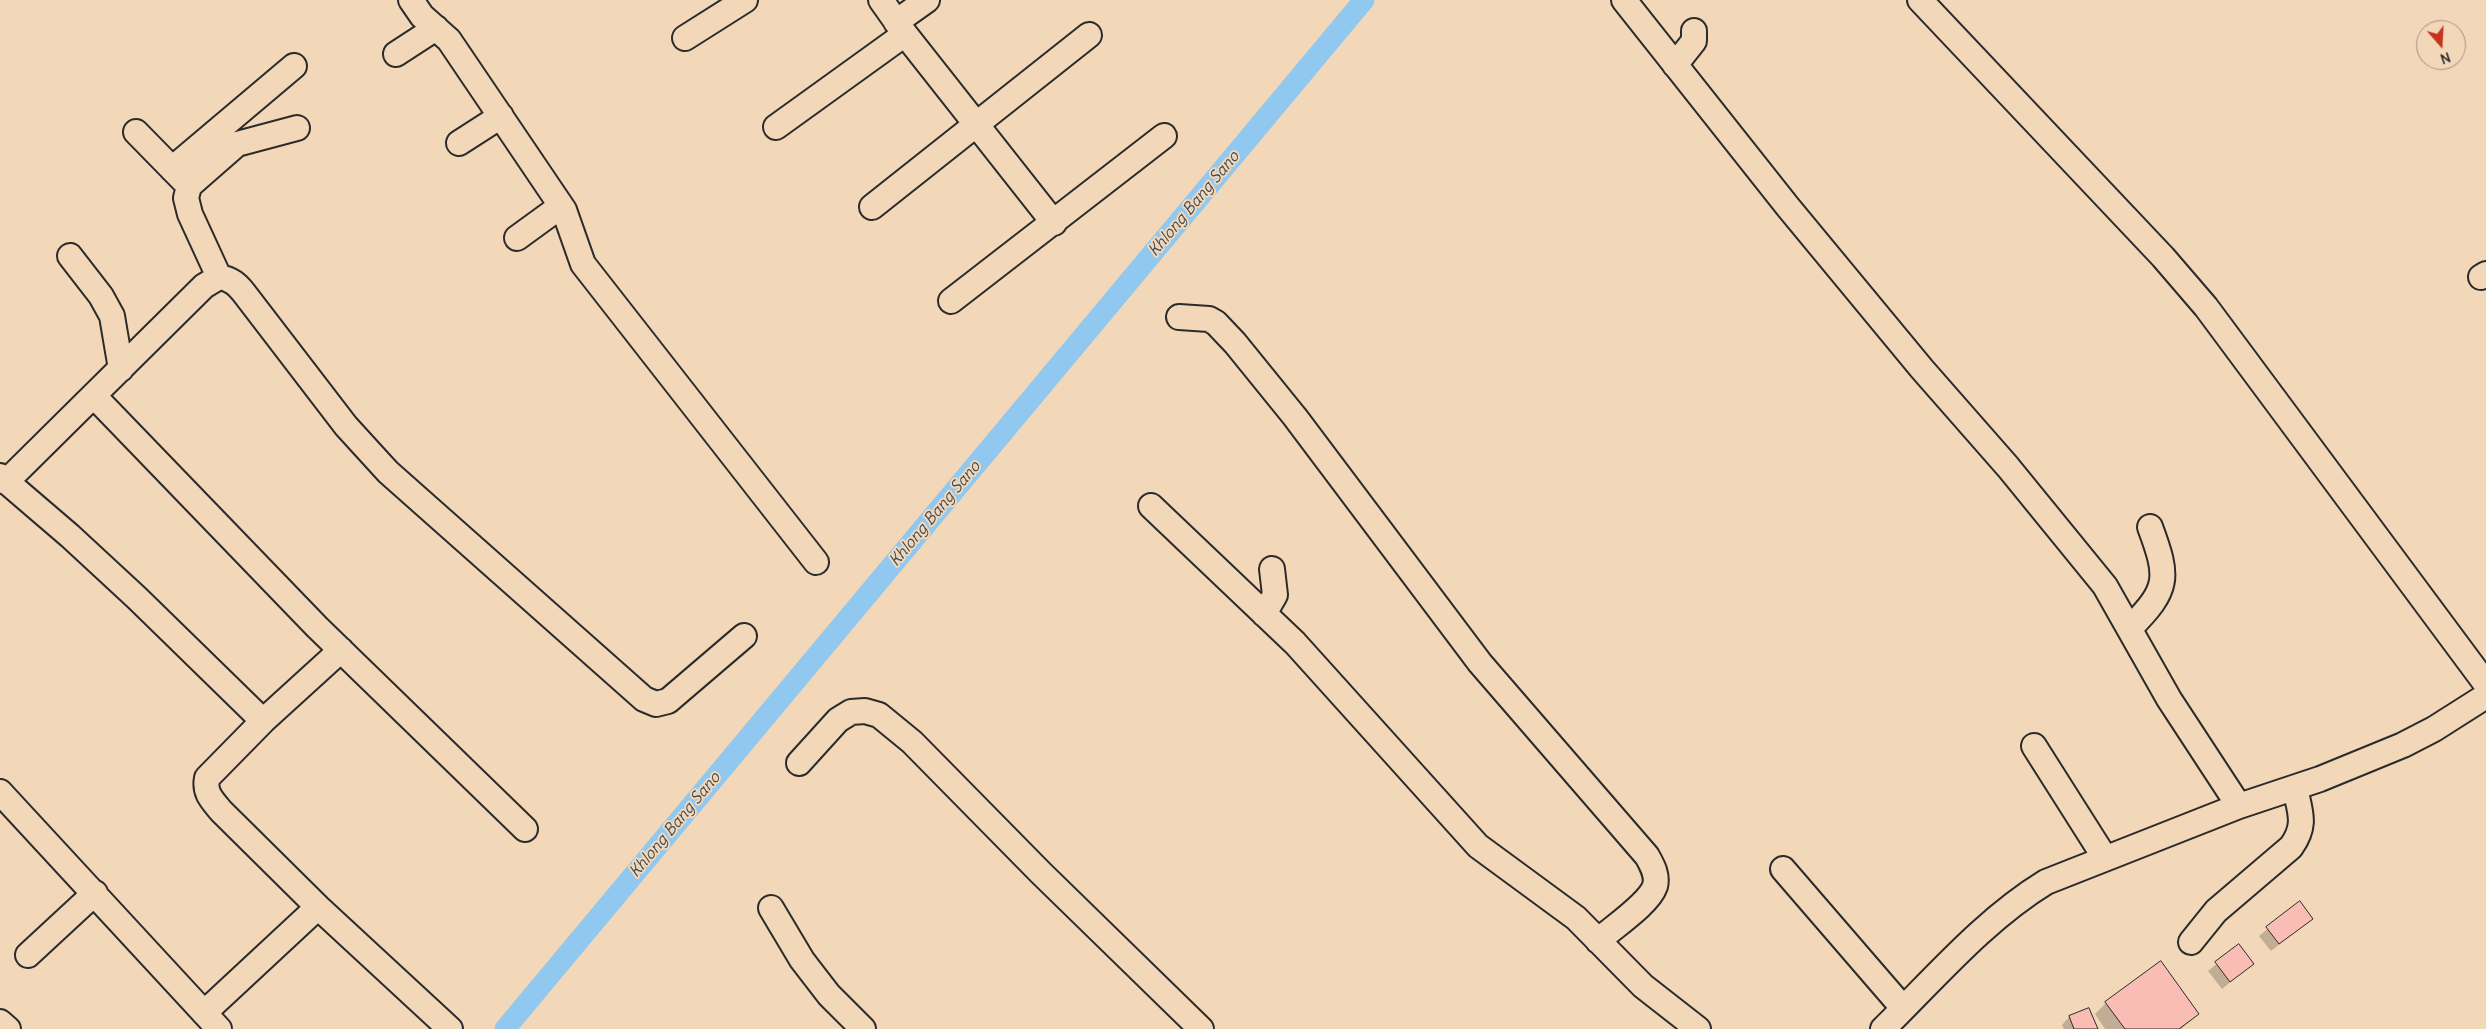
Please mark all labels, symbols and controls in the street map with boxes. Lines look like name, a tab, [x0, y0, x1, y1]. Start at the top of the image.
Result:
north arrow	[2416, 20, 2466, 70]
text: N	[2438, 48, 2453, 68]
water label: Khlong Bang Sano	[1144, 147, 1244, 261]
water label: Khlong Bang Sano	[885, 457, 985, 571]
water label: Khlong Bang Sano	[625, 768, 725, 882]

